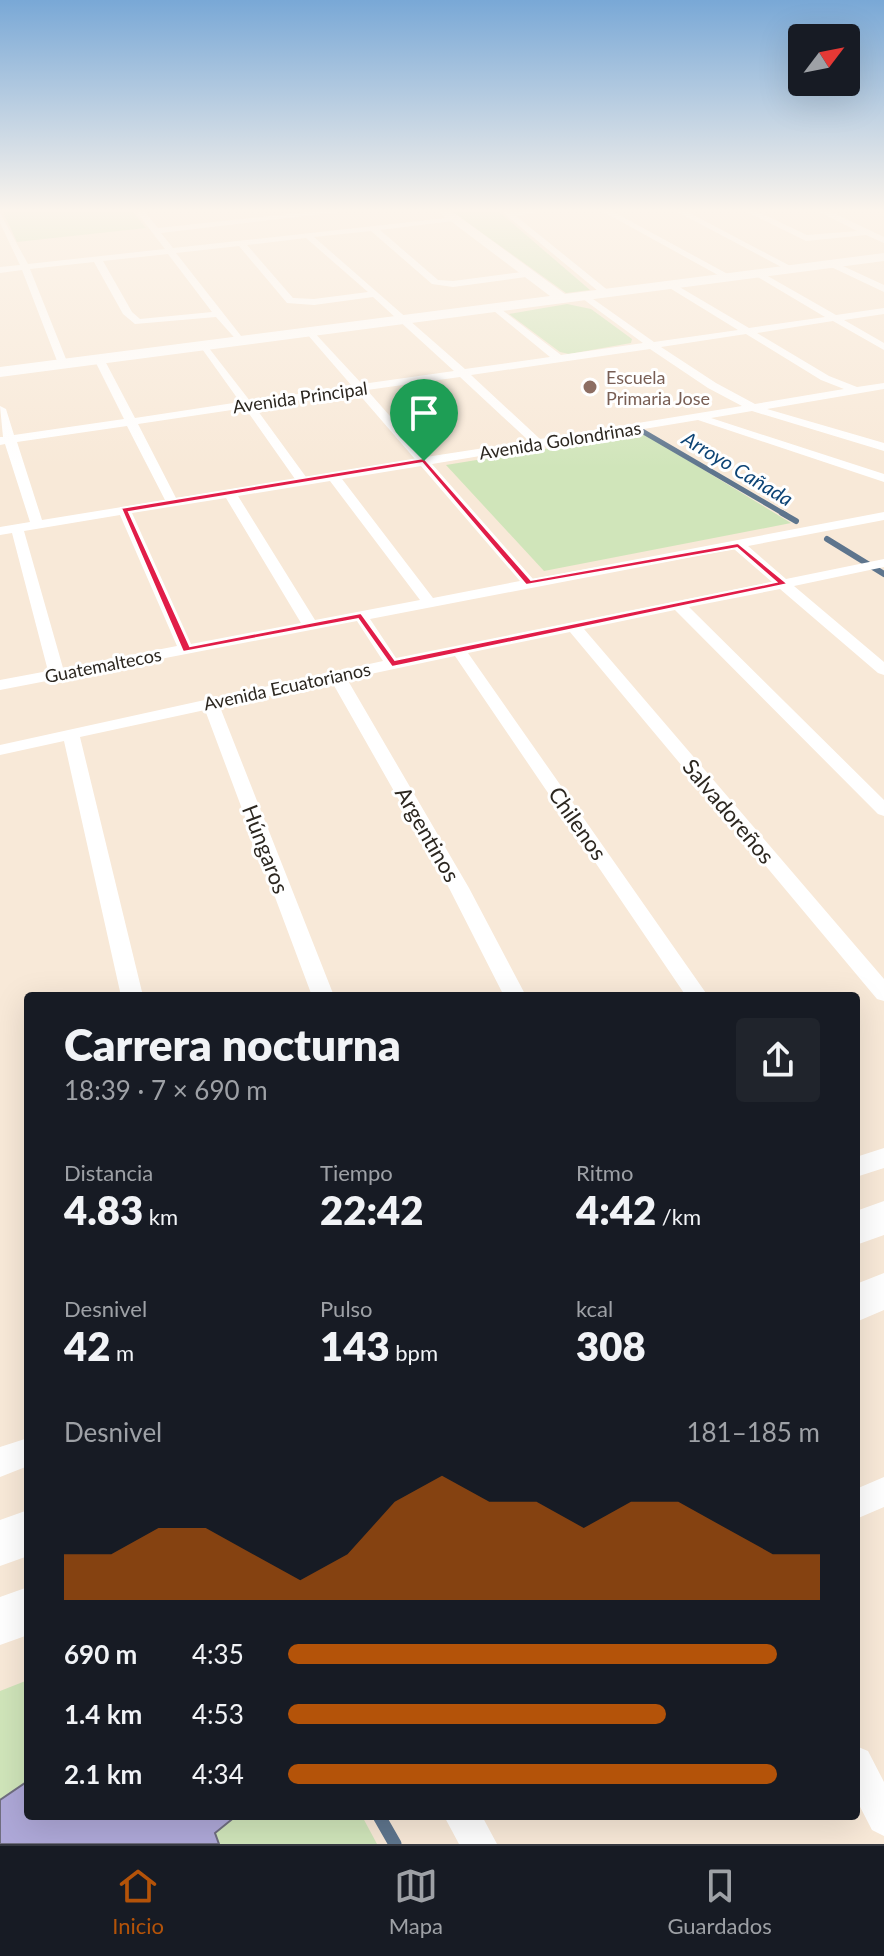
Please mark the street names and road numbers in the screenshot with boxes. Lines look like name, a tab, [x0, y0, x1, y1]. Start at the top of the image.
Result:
street label: Avenida Principal	[231, 377, 369, 417]
street label: Avenida Golondrinas	[478, 416, 643, 464]
street label: Guatemaltecos	[43, 643, 163, 687]
street label: Avenida Ecuatorianos	[202, 658, 373, 714]
street label: Salvadoreños	[677, 753, 781, 869]
street label: Chilenos	[543, 781, 613, 865]
street label: Argentinos	[390, 782, 466, 886]
street label: Húngaros	[237, 801, 295, 897]

